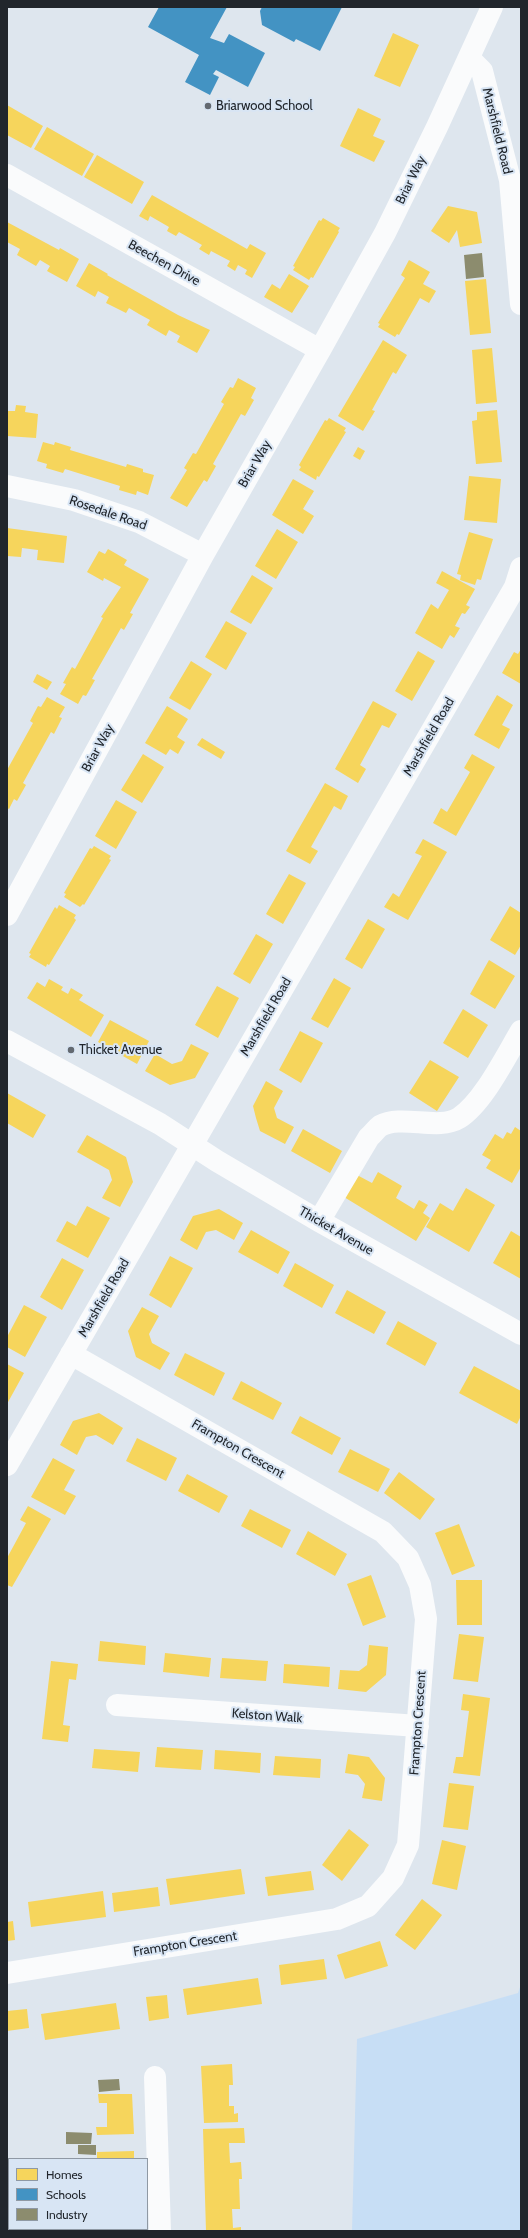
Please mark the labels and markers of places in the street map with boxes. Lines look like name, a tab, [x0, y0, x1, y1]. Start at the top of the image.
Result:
place label: Briarwood School	[216, 98, 313, 114]
marker: Briarwood School	[203, 101, 213, 111]
place label: Thicket Avenue	[79, 1042, 162, 1058]
marker: Thicket Avenue	[66, 1045, 76, 1055]

